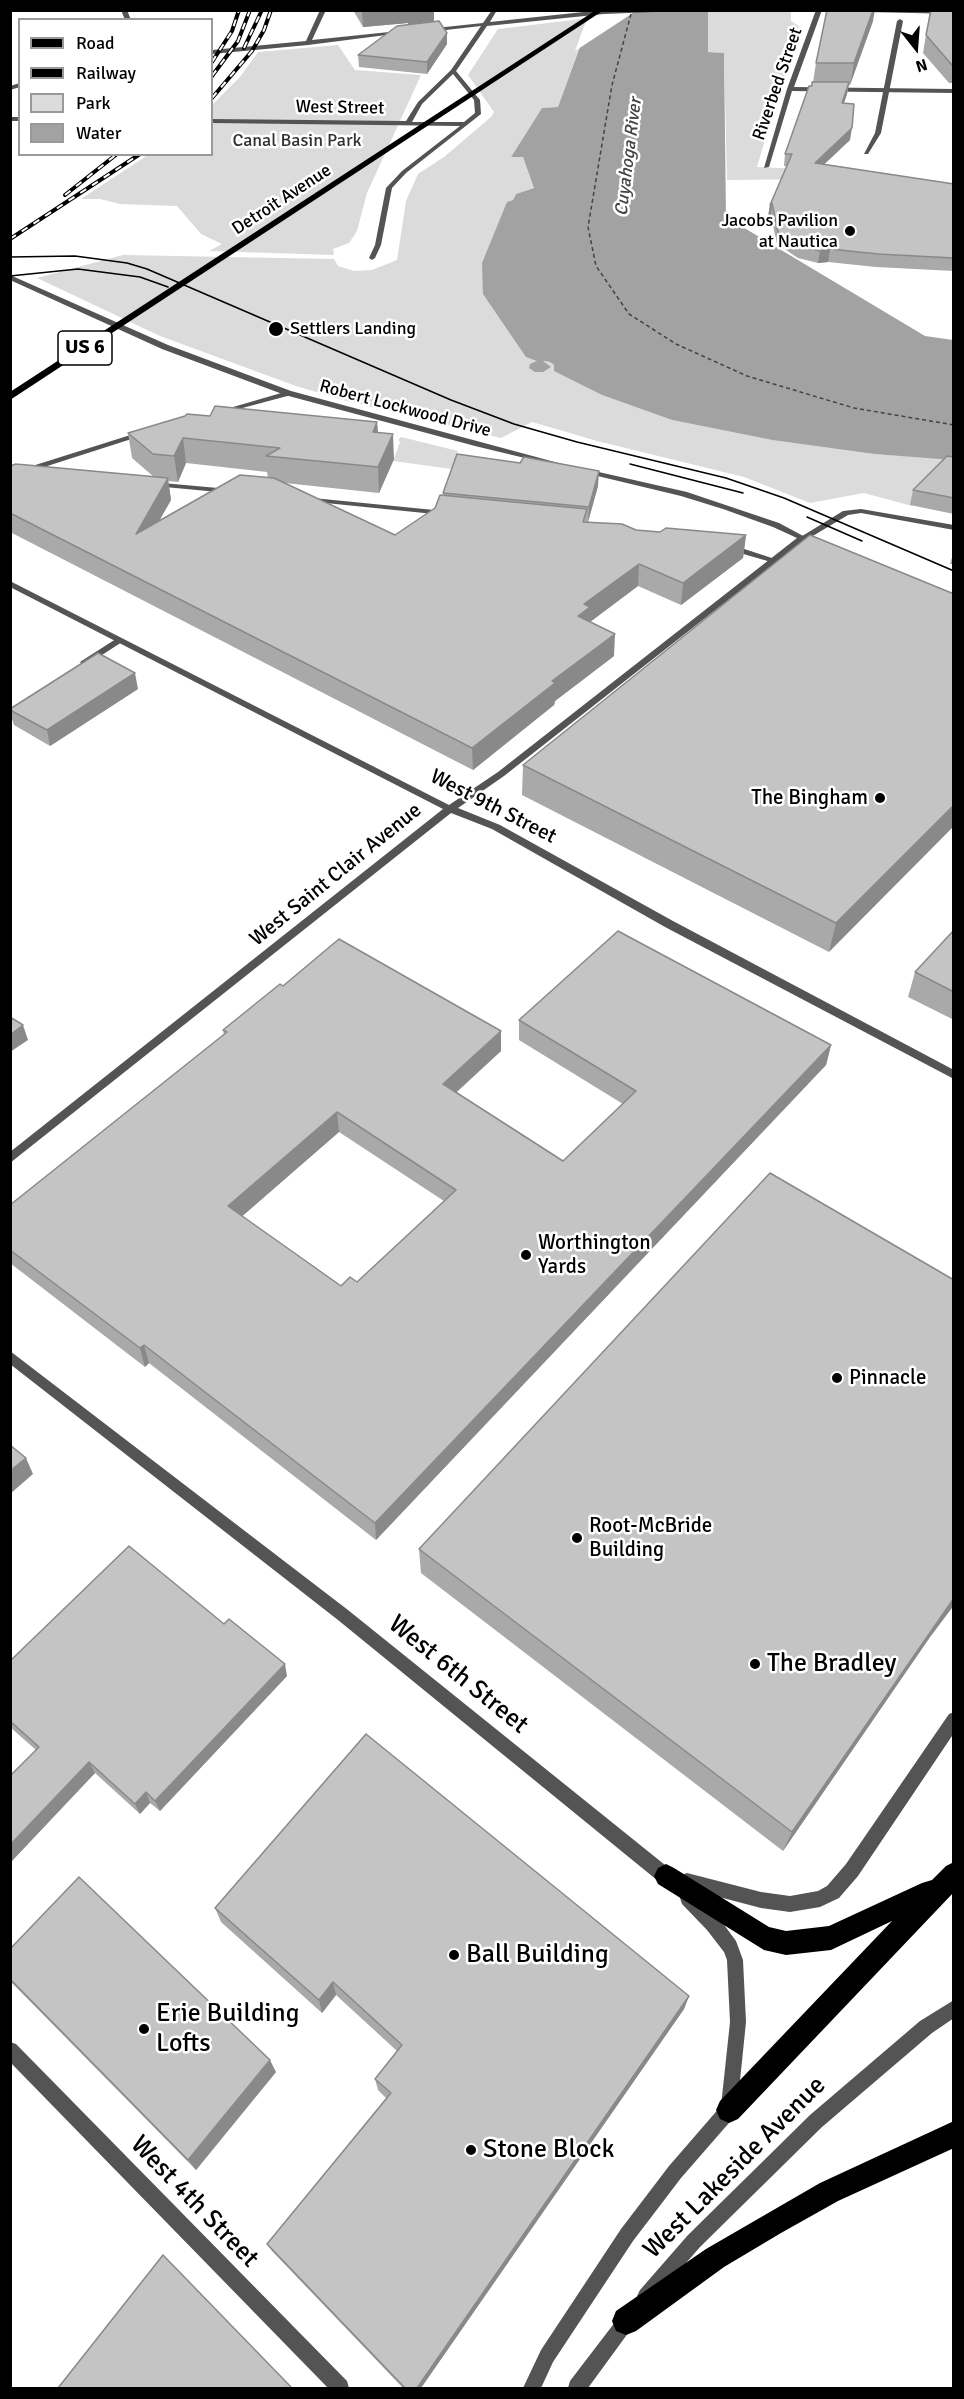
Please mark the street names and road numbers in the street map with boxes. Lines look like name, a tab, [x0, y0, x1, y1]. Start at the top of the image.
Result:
street label: Riverbed Street	[749, 25, 807, 143]
street label: West Street	[296, 96, 384, 120]
street label: Detroit Avenue	[228, 160, 336, 240]
road number: US 6	[58, 331, 112, 365]
street label: Robert Lockwood Drive	[317, 376, 493, 442]
street label: West 9th Street	[426, 764, 560, 850]
street label: West Saint Clair Avenue	[245, 798, 427, 952]
street label: West 6th Street	[382, 1609, 534, 1741]
street label: West Lakeside Avenue	[637, 2070, 833, 2266]
street label: West 4th Street	[123, 2130, 265, 2274]

